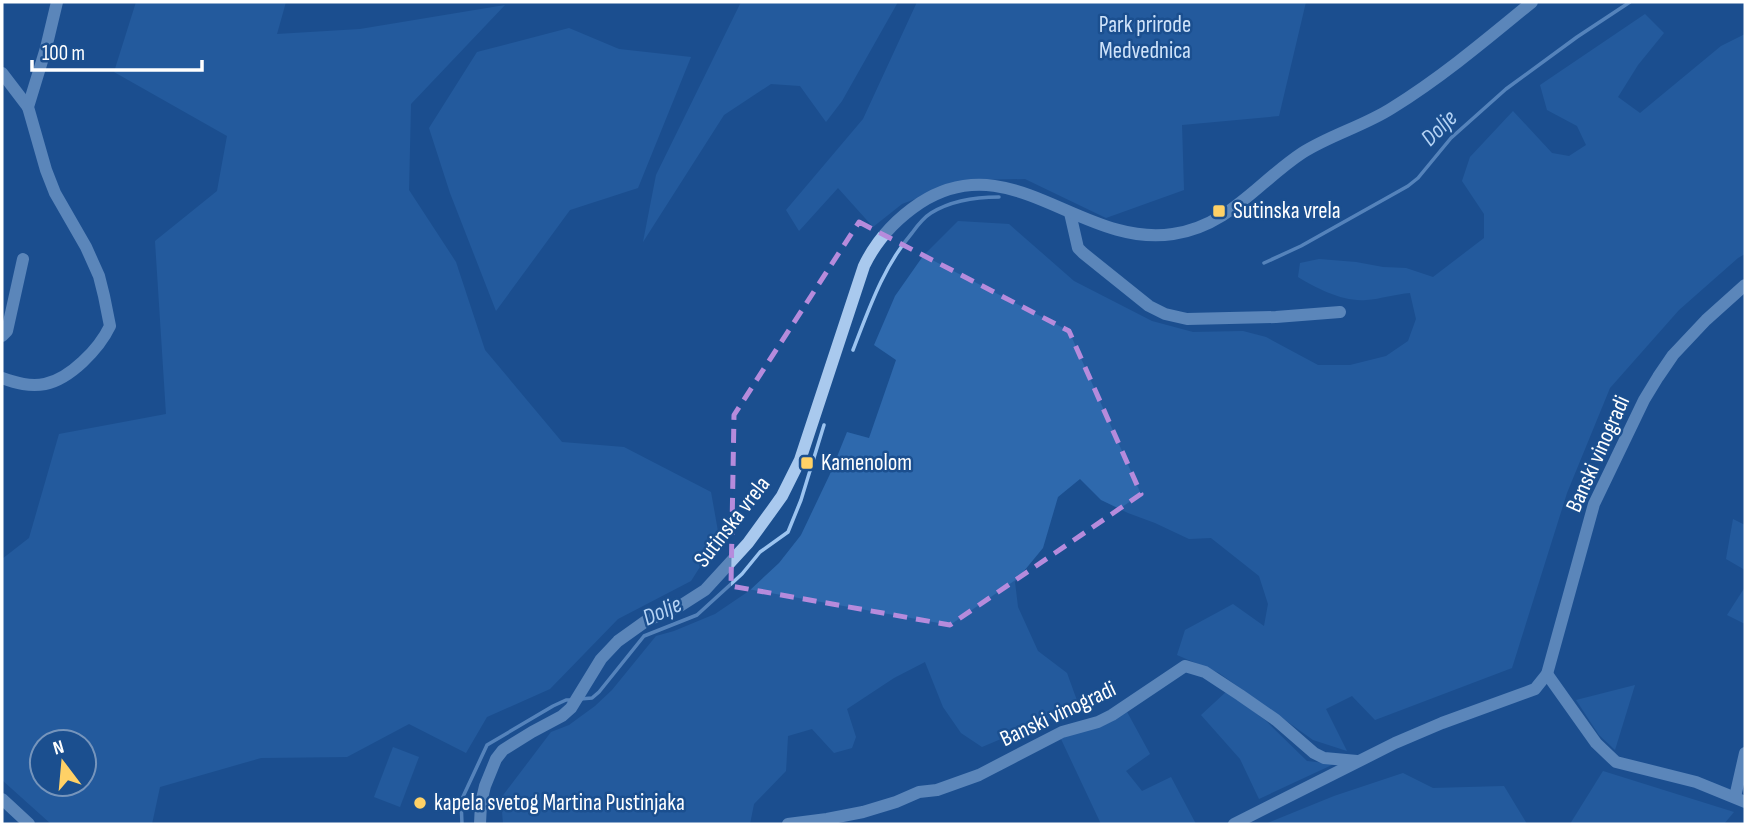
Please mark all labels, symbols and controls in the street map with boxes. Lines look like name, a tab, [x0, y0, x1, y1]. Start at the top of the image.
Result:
park label: Park prirode Medvednica	[1099, 11, 1191, 65]
scale bar	[32, 28, 201, 72]
text: 100 m	[42, 41, 85, 66]
water label: Dolje	[1415, 104, 1463, 152]
place label: Sutinska vrela	[1233, 197, 1341, 225]
marker: Sutinska vrela	[1211, 203, 1227, 219]
street label: Banski vinogradi	[1560, 391, 1636, 517]
place label: Kamenolom	[821, 449, 912, 477]
marker: Kamenolom	[799, 455, 815, 471]
street label: Sutinska vrela	[688, 471, 776, 573]
water label: Dolje	[638, 590, 686, 632]
street label: Banski vinogradi	[996, 675, 1120, 753]
north arrow	[28, 728, 98, 798]
text: N	[51, 736, 67, 761]
place label: kapela svetog Martina Pustinjaka	[434, 789, 685, 817]
marker: kapela svetog Martina Pustinjaka	[412, 795, 428, 811]

